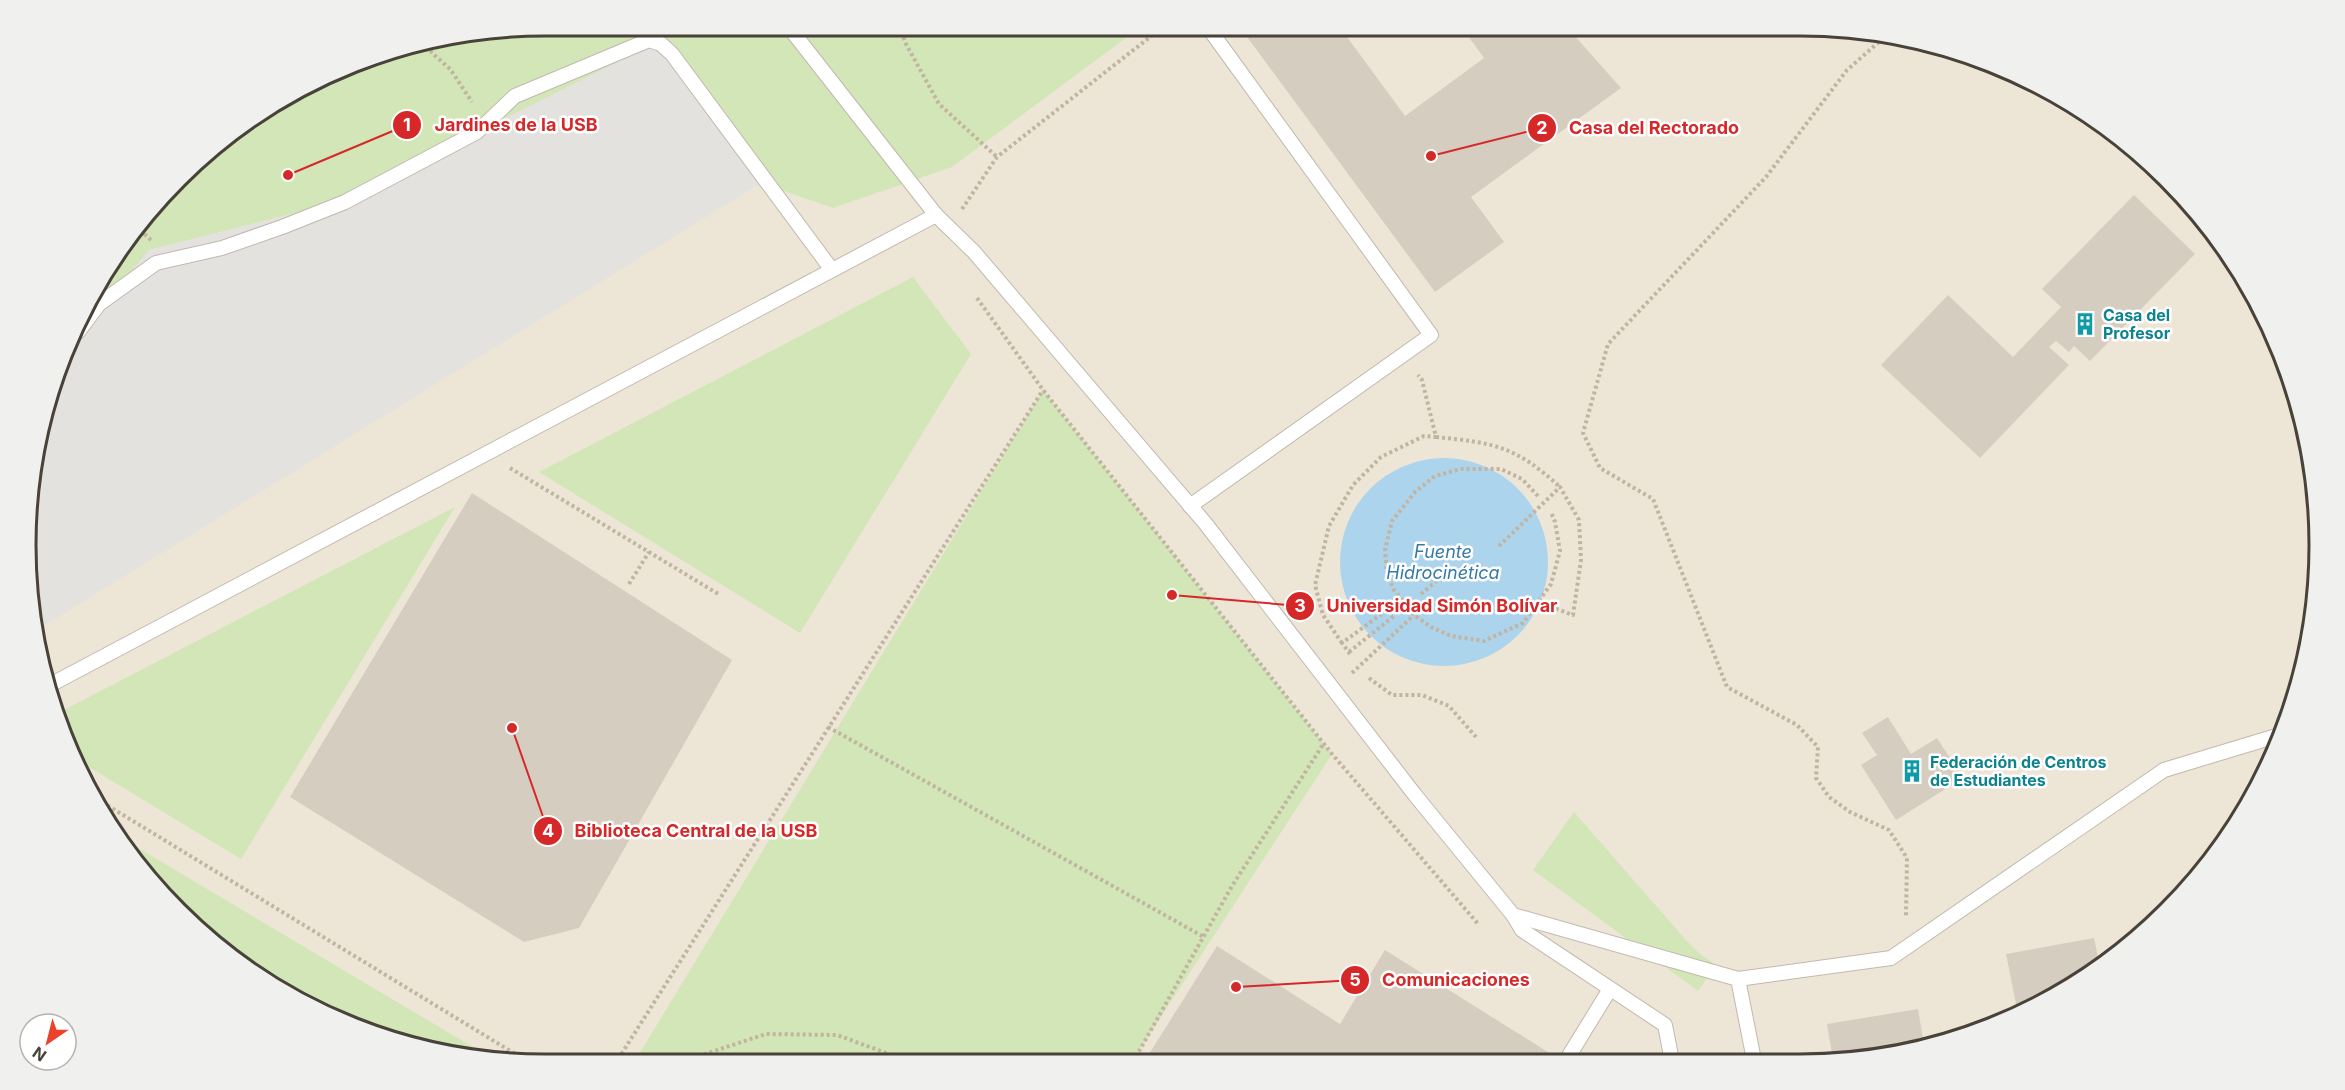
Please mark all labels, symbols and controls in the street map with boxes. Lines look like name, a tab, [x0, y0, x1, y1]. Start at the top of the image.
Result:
callout: Jardines de la USB	[392, 107, 609, 143]
callout: Casa del Rectorado	[1527, 110, 1751, 146]
text: 1	[403, 114, 411, 135]
text: Jardines de la USB	[434, 114, 598, 135]
text: 2	[1536, 117, 1548, 138]
text: Casa del Rectorado	[1569, 117, 1739, 138]
place label: Casa del Profesor	[2103, 305, 2171, 343]
building icon: Casa del Profesor	[2072, 311, 2098, 337]
water label: Fuente Hidrocinética	[1386, 541, 1500, 583]
callout: Universidad Simón Bolívar	[1285, 588, 1569, 624]
text: 3	[1294, 595, 1306, 616]
text: Universidad Simón Bolívar	[1327, 595, 1557, 616]
place label: Federación de Centros de Estudiantes	[1930, 752, 2107, 790]
building icon: Federación de Centros de Estudiantes	[1899, 758, 1925, 784]
callout: Biblioteca Central de la USB	[533, 813, 830, 849]
text: 4	[542, 820, 554, 841]
text: Biblioteca Central de la USB	[575, 820, 818, 841]
callout: Comunicaciones	[1340, 962, 1542, 998]
text: 5	[1349, 969, 1361, 990]
text: Comunicaciones	[1382, 969, 1530, 990]
north arrow	[18, 1012, 78, 1072]
text: N	[29, 1043, 50, 1066]

